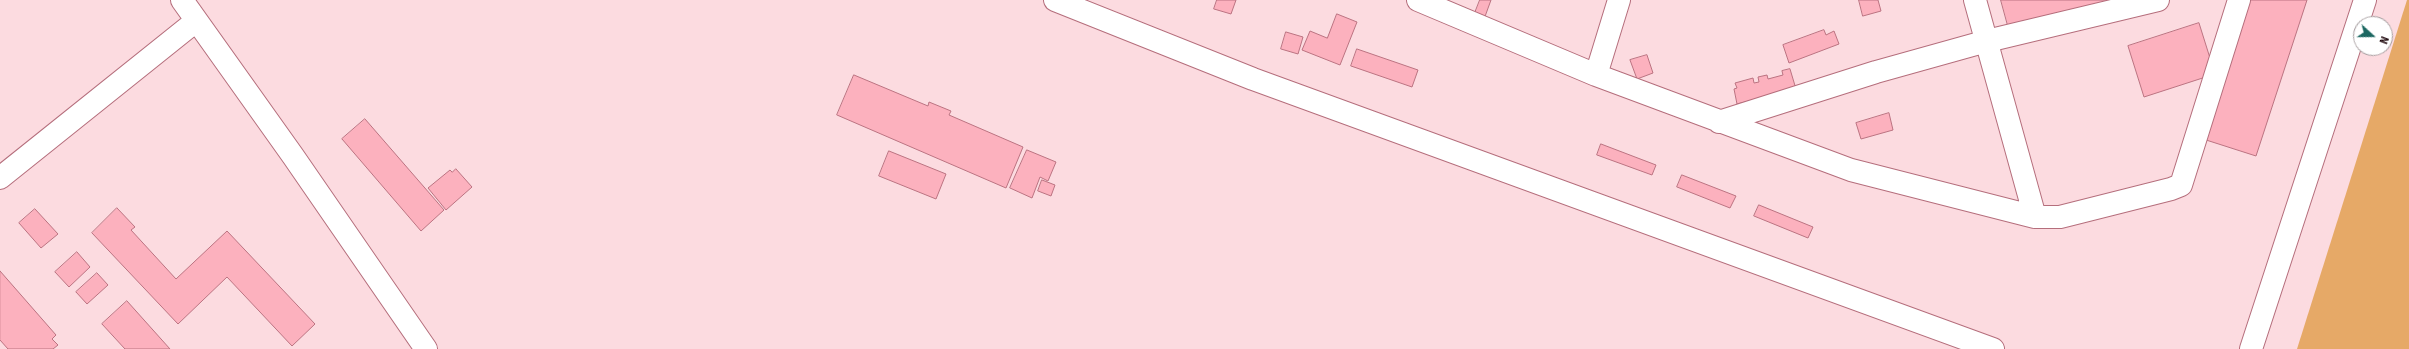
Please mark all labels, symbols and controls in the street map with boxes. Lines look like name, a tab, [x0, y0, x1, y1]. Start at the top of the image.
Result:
north arrow	[2353, 16, 2393, 56]
text: N	[2375, 34, 2392, 46]

